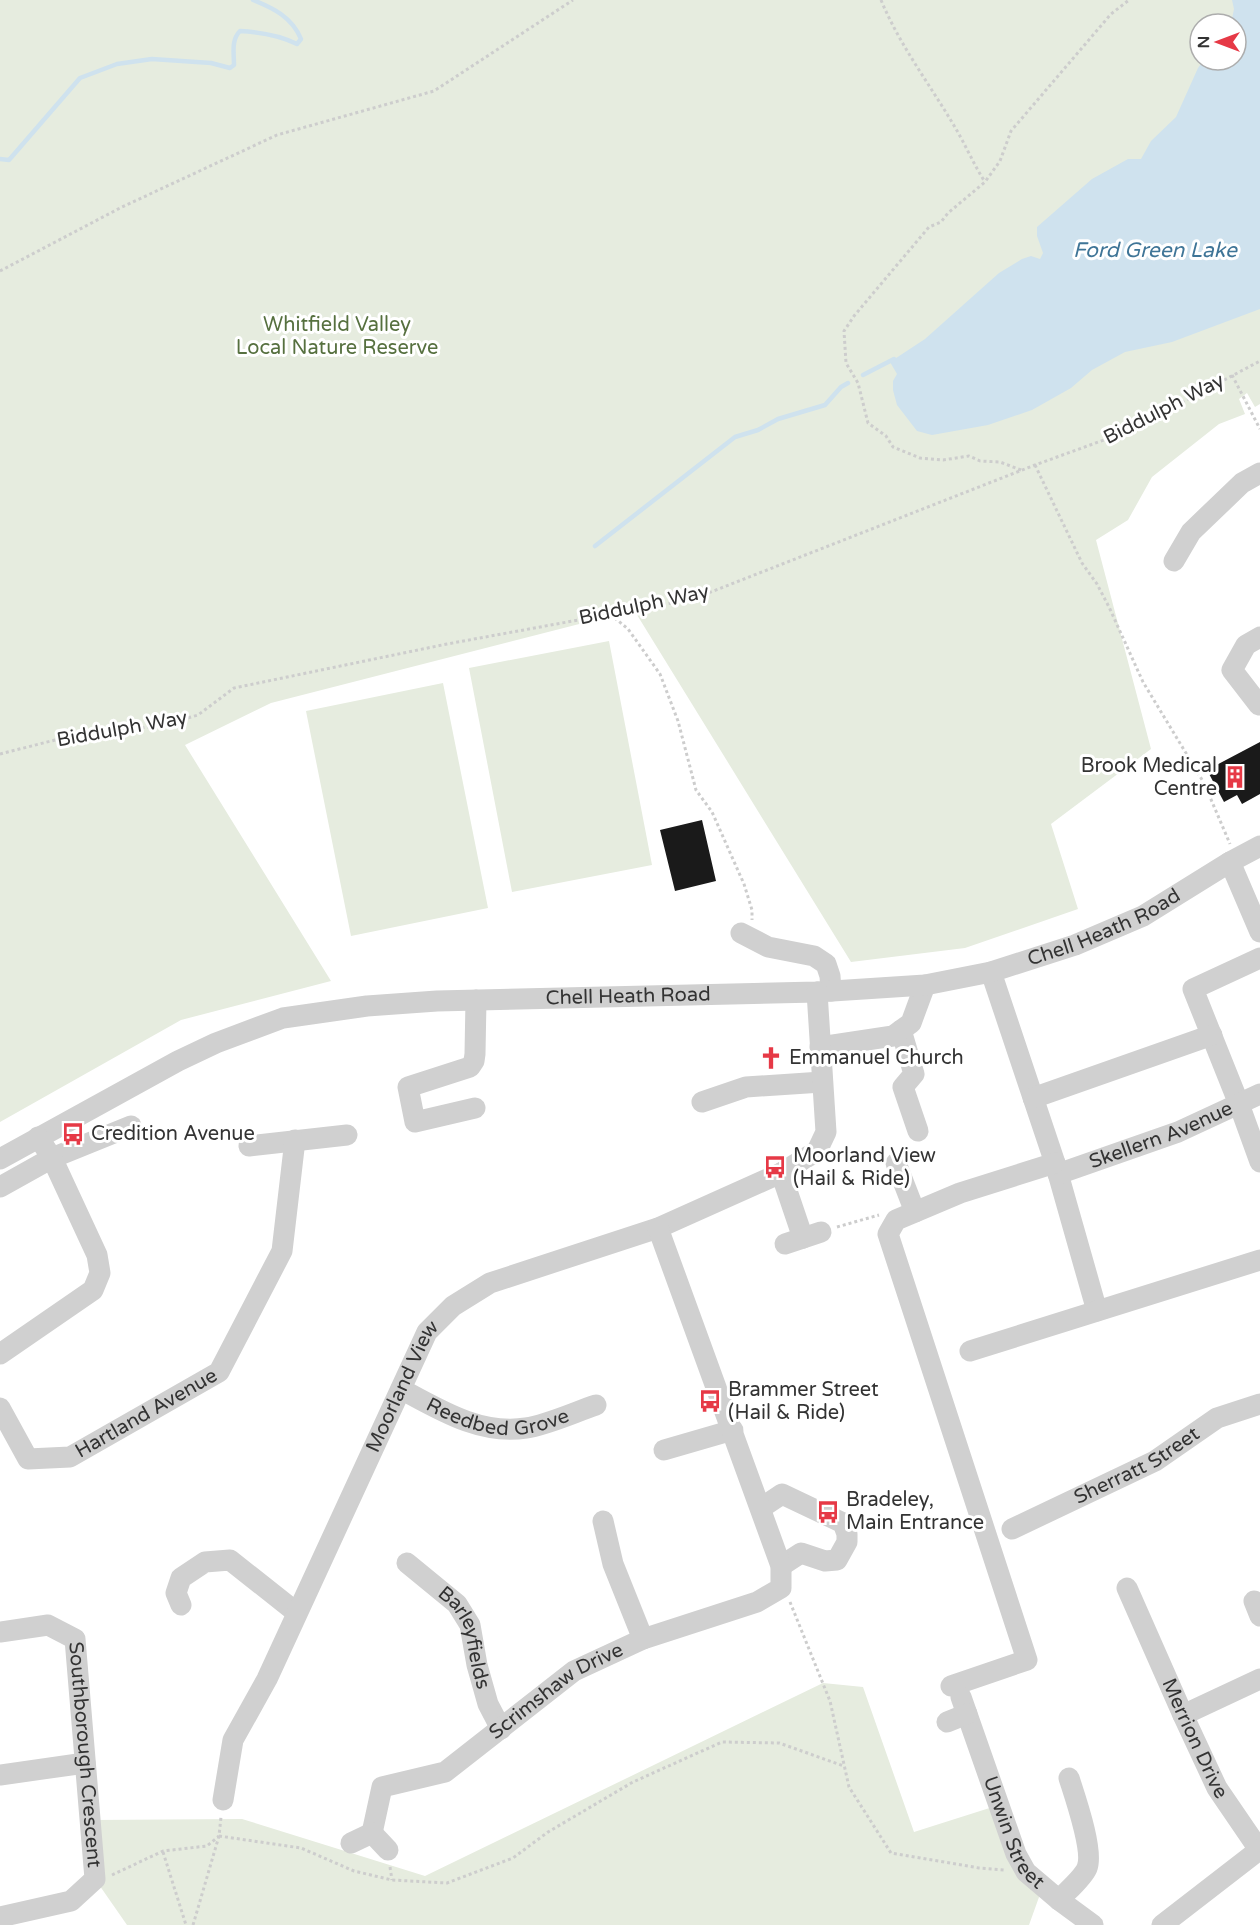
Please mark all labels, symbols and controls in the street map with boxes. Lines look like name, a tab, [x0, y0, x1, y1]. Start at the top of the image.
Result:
north arrow	[1188, 12, 1248, 72]
text: N	[1194, 36, 1214, 48]
water label: Ford Green Lake	[1073, 238, 1238, 263]
park label: Whitfield Valley Local Nature Reserve	[236, 313, 438, 360]
street label: Biddulph Way	[1100, 368, 1229, 450]
street label: Biddulph Way	[577, 579, 711, 630]
street label: Biddulph Way	[55, 706, 189, 752]
place label: Brook Medical Centre	[1081, 754, 1217, 801]
building icon: Brook Medical Centre	[1222, 764, 1248, 790]
street label: Chell Heath Road	[1025, 884, 1185, 971]
street label: Chell Heath Road	[545, 983, 711, 1010]
church icon: Emmanuel Church	[758, 1045, 784, 1071]
place label: Emmanuel Church	[789, 1046, 964, 1070]
street label: Skellern Avenue	[1086, 1096, 1237, 1174]
bus stop icon: Credition Avenue	[60, 1121, 86, 1147]
place label: Credition Avenue	[91, 1122, 255, 1146]
place label: Moorland View (Hail & Ride)	[793, 1144, 936, 1191]
bus stop icon: Moorland View (Hail & Ride)	[762, 1154, 788, 1180]
street label: Moorland View	[361, 1315, 444, 1456]
street label: Hartland Avenue	[71, 1364, 221, 1463]
place label: Brammer Street (Hail & Ride)	[728, 1378, 879, 1425]
bus stop icon: Brammer Street (Hail & Ride)	[697, 1388, 723, 1414]
street label: Reedbed Grove	[422, 1393, 573, 1441]
street label: Sherratt Street	[1070, 1422, 1204, 1510]
place label: Bradeley, Main Entrance	[846, 1488, 984, 1535]
bus stop icon: Bradeley, Main Entrance	[815, 1499, 841, 1525]
street label: Barleyfields	[433, 1581, 495, 1692]
street label: Scrimshaw Drive	[484, 1638, 627, 1745]
street label: Southborough Crescent	[63, 1641, 106, 1869]
street label: Merrion Drive	[1156, 1675, 1233, 1803]
street label: Unwin Street	[978, 1773, 1049, 1894]

